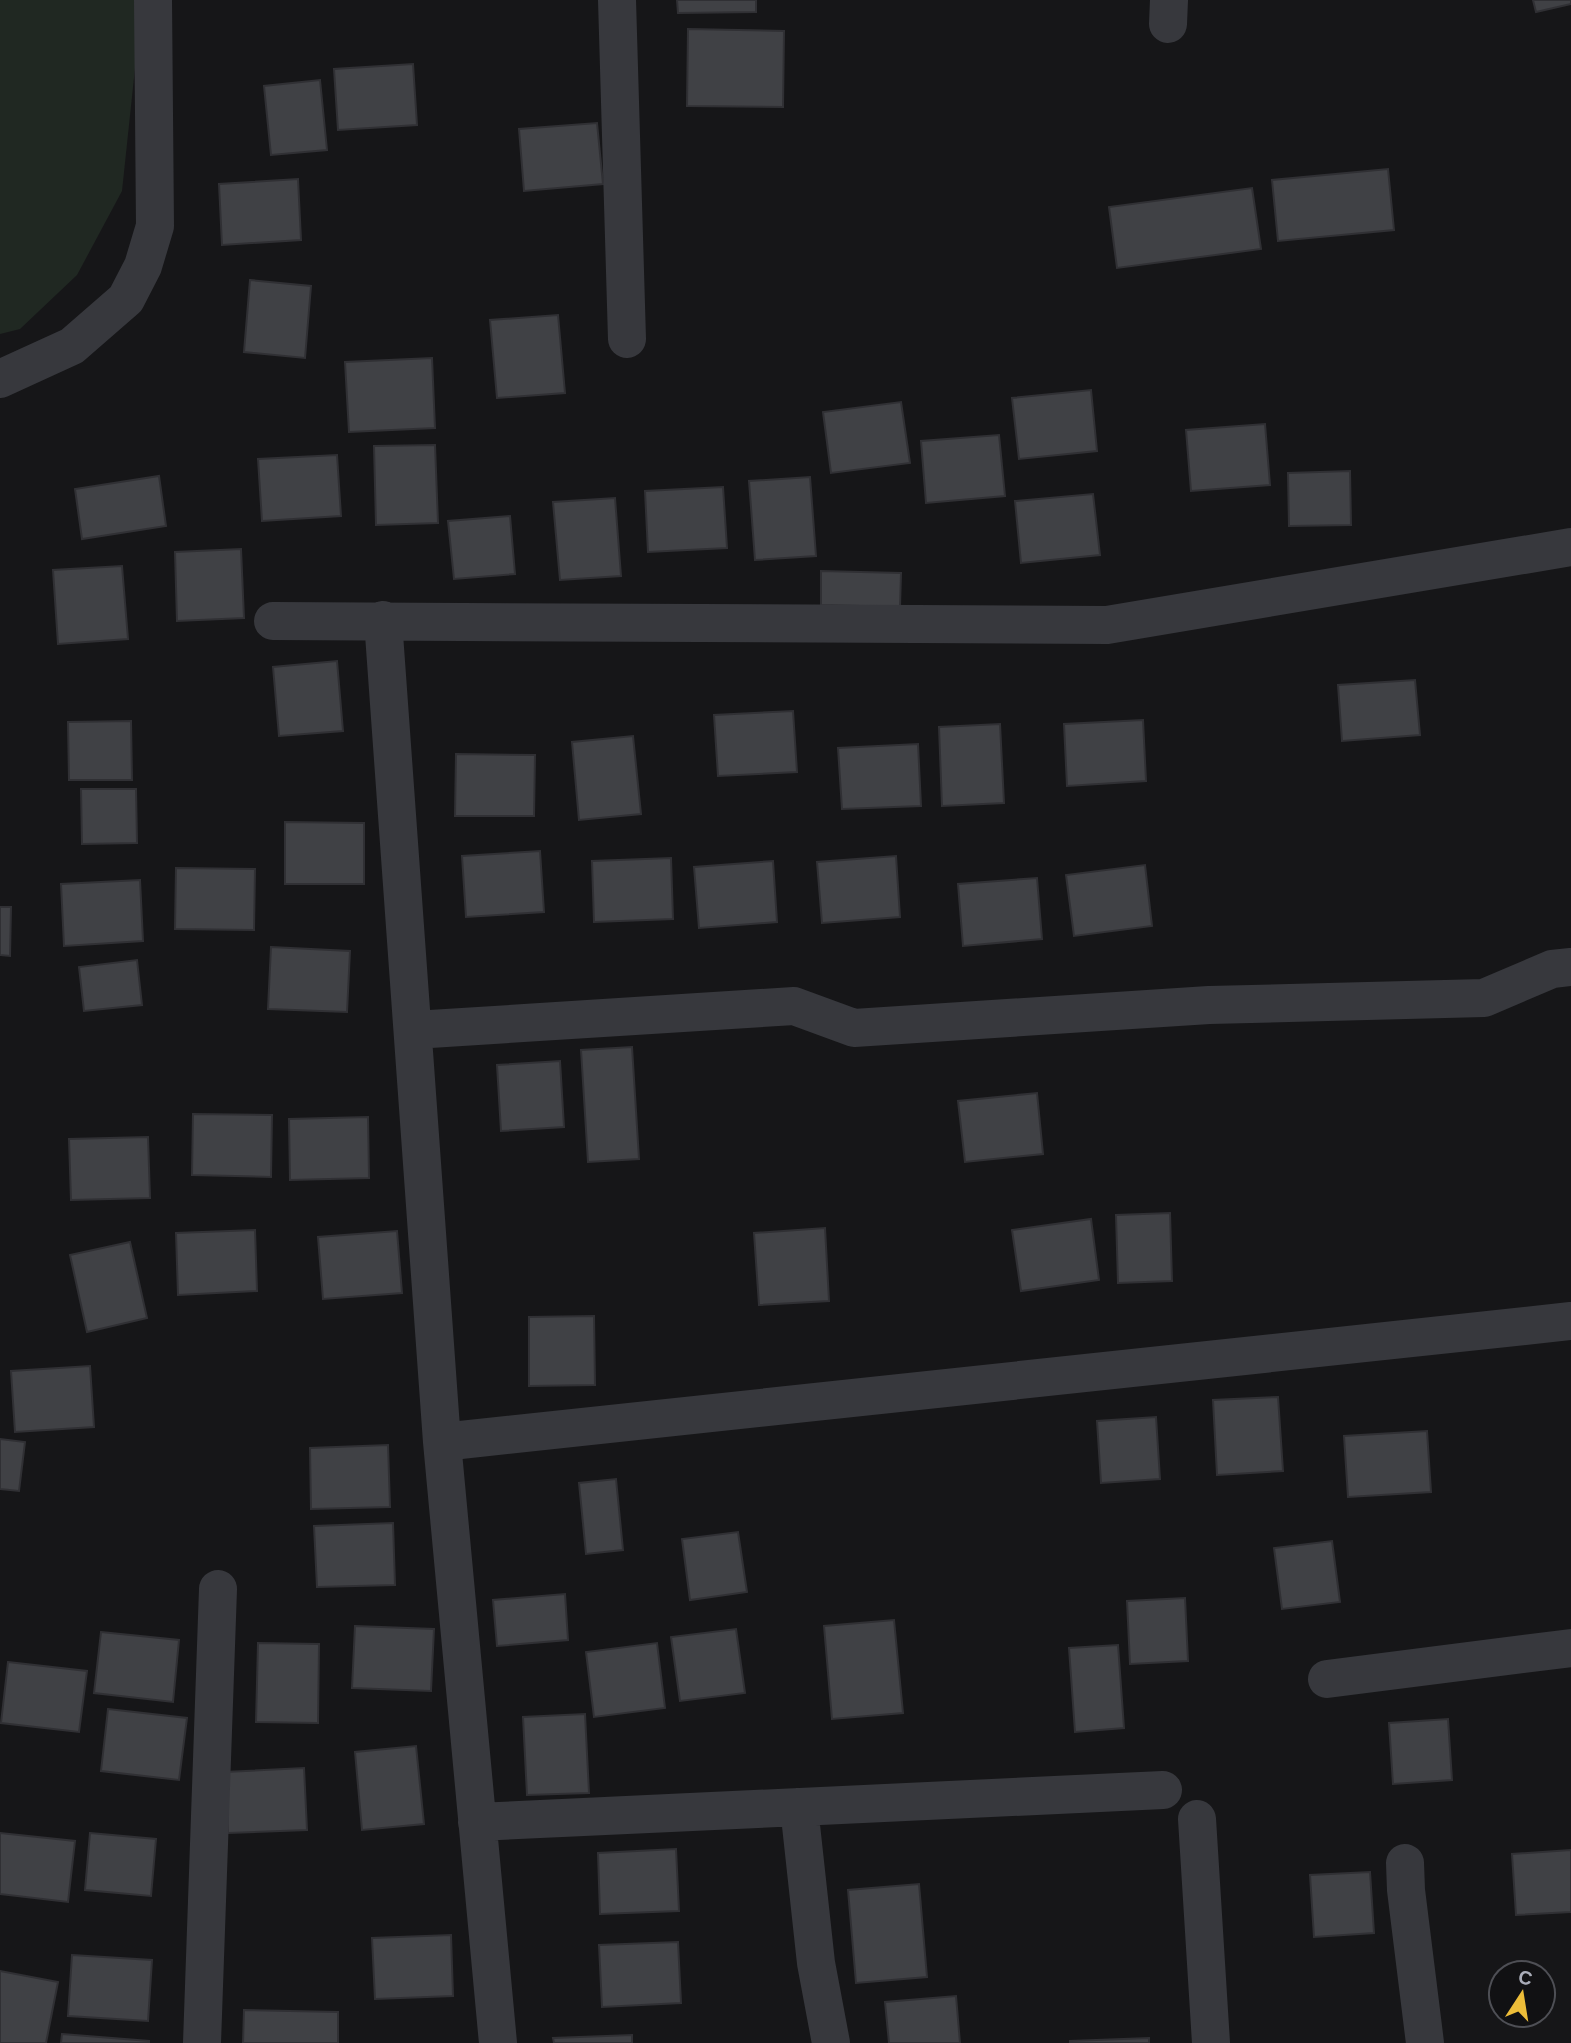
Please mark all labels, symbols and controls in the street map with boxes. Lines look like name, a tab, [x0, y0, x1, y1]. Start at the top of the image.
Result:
north arrow	[1487, 1959, 1557, 2029]
text: С	[1517, 1966, 1535, 1990]

